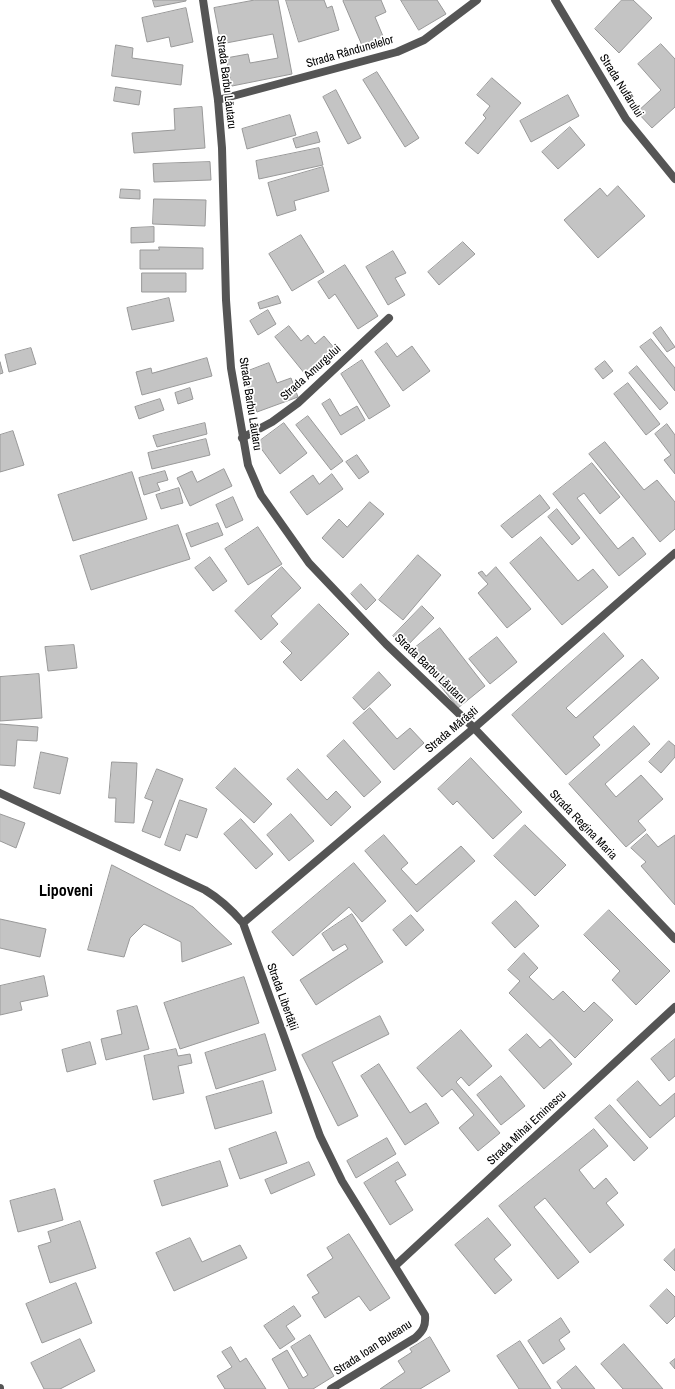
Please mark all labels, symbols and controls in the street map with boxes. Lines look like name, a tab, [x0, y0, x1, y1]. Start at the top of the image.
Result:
street label: Strada Rândunelelor	[305, 33, 395, 71]
street label: Strada Barbu Lăutaru	[213, 34, 239, 130]
street label: Strada Nufărului	[596, 52, 646, 120]
street label: Strada Amurgului	[278, 342, 344, 404]
street label: Strada Barbu Lăutaru	[236, 356, 264, 452]
street label: Strada Barbu Lăutaru	[391, 631, 469, 707]
street label: Strada Mărăști	[423, 704, 481, 756]
street label: Strada Regina Maria	[546, 787, 620, 863]
district label: Lipoveni	[39, 882, 93, 902]
street label: Strada Libertății	[263, 961, 301, 1033]
street label: Strada Mihai Eminescu	[484, 1088, 570, 1168]
street label: Strada Ioan Buteanu	[331, 1317, 415, 1379]

